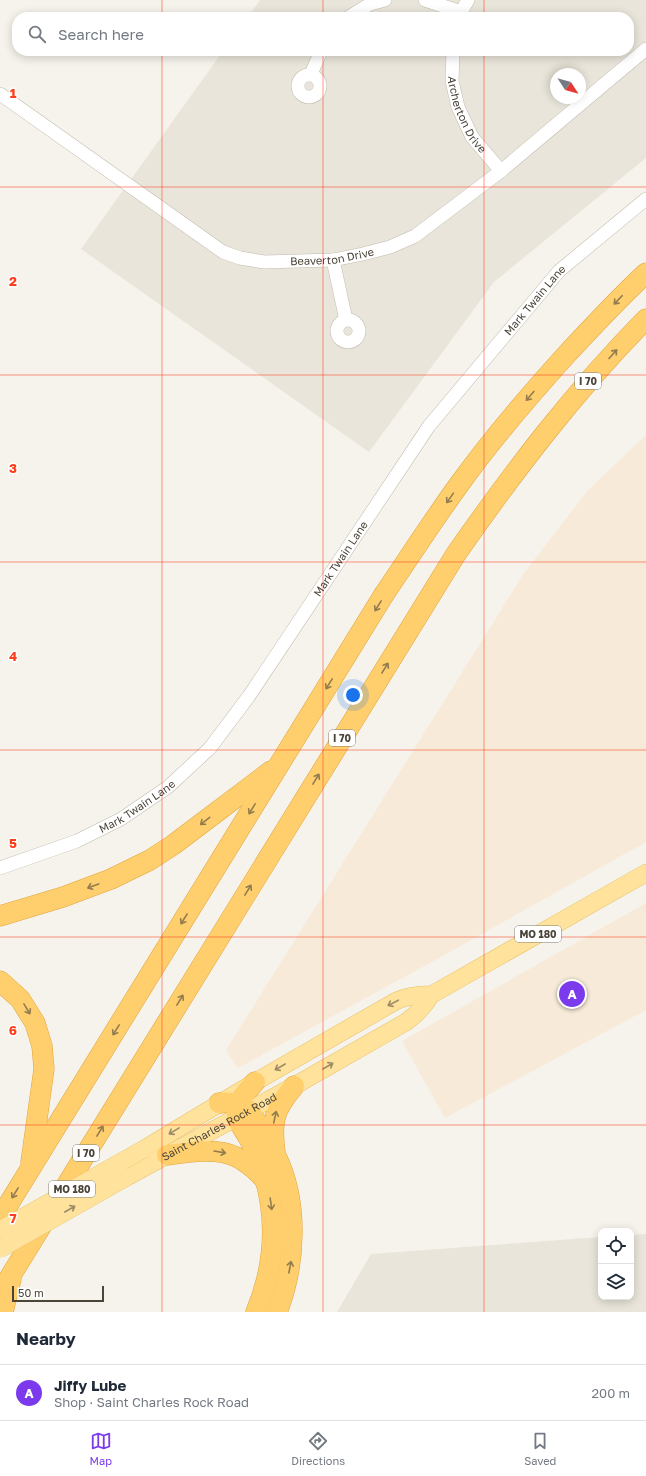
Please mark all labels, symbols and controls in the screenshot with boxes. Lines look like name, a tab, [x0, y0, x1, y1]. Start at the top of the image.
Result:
search box	[12, 12, 634, 56]
icon: search	[26, 23, 48, 45]
text: Search here	[58, 25, 144, 43]
north arrow	[550, 68, 586, 104]
street label: Archerton Drive	[446, 76, 489, 155]
text: 1	[10, 85, 17, 101]
street label: Beaverton Drive	[290, 244, 375, 267]
street label: Mark Twain Lane	[501, 262, 568, 337]
text: 2	[9, 273, 17, 289]
one-way arrow	[613, 295, 623, 305]
one-way arrow	[608, 348, 617, 359]
road number: I 70	[575, 373, 601, 389]
one-way arrow	[526, 390, 535, 401]
text: 3	[9, 460, 17, 476]
one-way arrow	[446, 492, 454, 503]
street label: Mark Twain Lane	[310, 518, 370, 599]
one-way arrow	[373, 600, 381, 612]
text: 4	[9, 648, 17, 664]
one-way arrow	[381, 662, 389, 674]
one-way arrow	[325, 678, 333, 690]
your location	[343, 685, 363, 705]
road number: I 70	[329, 730, 355, 746]
one-way arrow	[313, 773, 321, 785]
street label: Mark Twain Lane	[97, 777, 177, 835]
one-way arrow	[248, 803, 256, 815]
one-way arrow	[199, 817, 210, 825]
text: 5	[9, 835, 17, 851]
one-way arrow	[86, 883, 99, 890]
one-way arrow	[244, 885, 252, 896]
one-way arrow	[180, 913, 188, 924]
road number: MO 180	[515, 926, 561, 942]
pin: A	[559, 979, 585, 1009]
one-way arrow	[176, 995, 184, 1006]
one-way arrow	[388, 1000, 400, 1008]
one-way arrow	[23, 1003, 31, 1015]
text: 6	[9, 1022, 17, 1038]
one-way arrow	[112, 1024, 120, 1035]
one-way arrow	[322, 1062, 334, 1070]
one-way arrow	[274, 1064, 286, 1072]
street label: Saint Charles Rock Road	[159, 1090, 279, 1163]
one-way arrow	[271, 1111, 279, 1124]
one-way arrow	[96, 1125, 104, 1137]
one-way arrow	[168, 1127, 180, 1135]
road number: I 70	[73, 1145, 99, 1161]
one-way arrow	[213, 1148, 226, 1156]
road number: MO 180	[49, 1181, 95, 1197]
one-way arrow	[11, 1187, 19, 1199]
one-way arrow	[267, 1198, 275, 1211]
one-way arrow	[64, 1204, 76, 1212]
text: 7	[9, 1210, 17, 1226]
map controls	[598, 1228, 634, 1300]
button: locate	[598, 1228, 634, 1264]
one-way arrow	[286, 1261, 294, 1274]
button: layers	[598, 1264, 634, 1300]
scale bar	[12, 1284, 104, 1303]
text: 50 m	[18, 1286, 44, 1299]
text: Nearby	[16, 1328, 76, 1349]
text: Jiffy Lube	[54, 1376, 126, 1394]
text: A	[24, 1385, 34, 1401]
text: 200 m	[592, 1385, 630, 1401]
text: Shop · Saint Charles Rock Road	[54, 1394, 249, 1410]
tab: Map	[90, 1430, 112, 1467]
tab: Directions	[291, 1430, 345, 1467]
tab: Saved	[524, 1430, 556, 1467]

